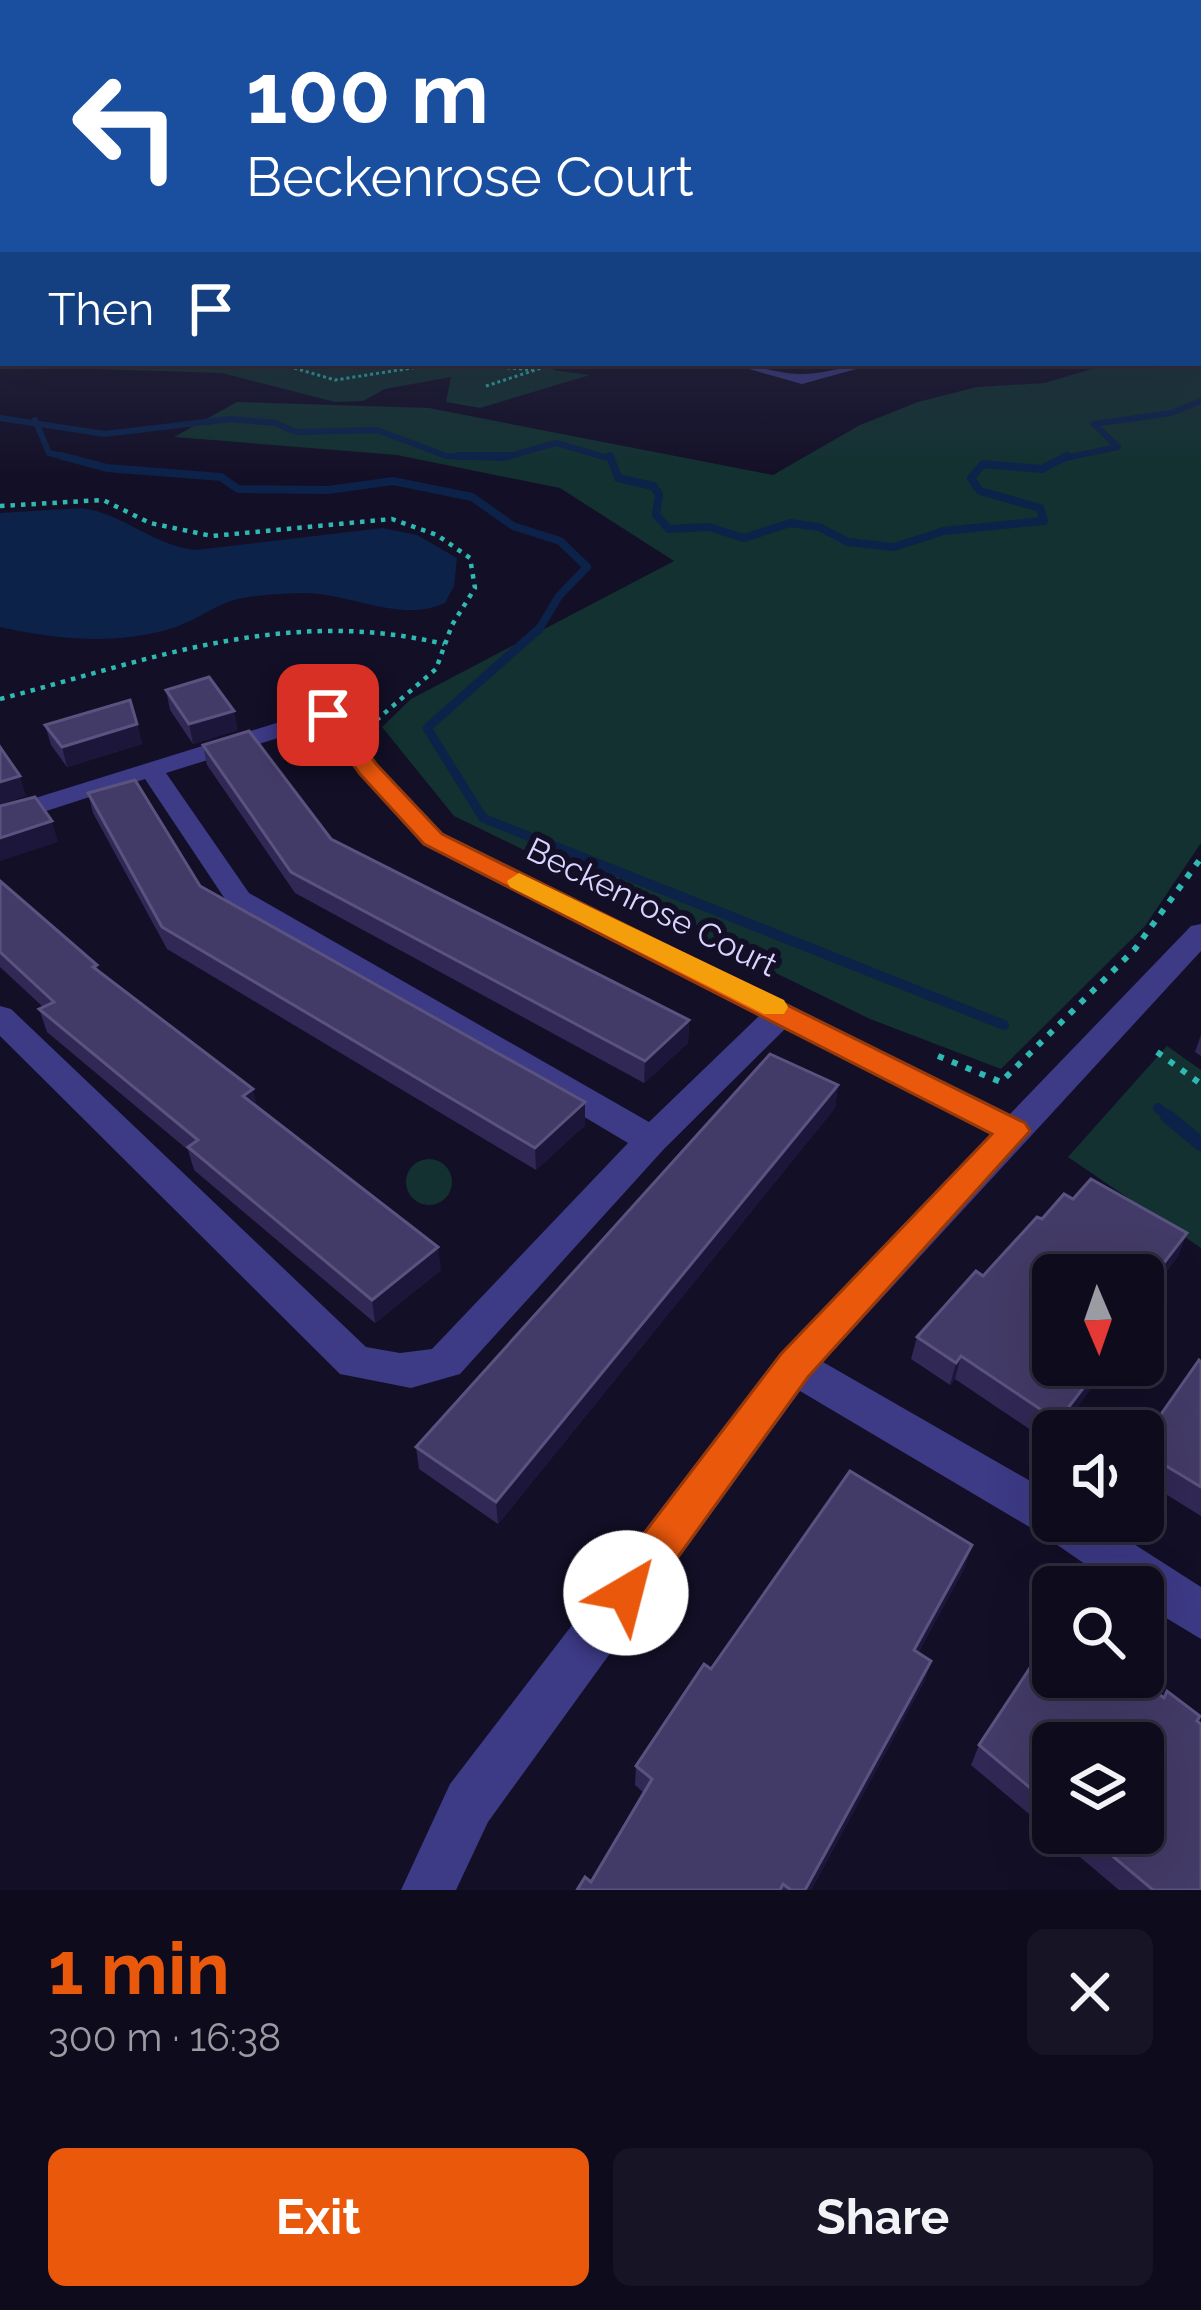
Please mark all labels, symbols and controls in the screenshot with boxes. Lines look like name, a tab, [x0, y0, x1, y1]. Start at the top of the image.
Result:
text: 100 m	[246, 44, 489, 143]
icon: left	[48, 48, 204, 204]
text: Beckenrose Court	[246, 145, 694, 209]
icon: arrive	[178, 276, 244, 342]
text: Then	[48, 283, 154, 336]
pin	[277, 664, 379, 766]
icon: arrive	[295, 682, 361, 748]
street label: Beckenrose Court	[520, 830, 784, 984]
north arrow	[1032, 1254, 1164, 1386]
map controls	[1032, 1254, 1164, 1854]
button: sound	[1032, 1410, 1164, 1542]
position arrow	[563, 1530, 689, 1656]
button: search	[1032, 1566, 1164, 1698]
button: layers	[1032, 1722, 1164, 1854]
text: 1 min	[48, 1926, 230, 2011]
button: close	[1027, 1929, 1153, 2055]
text: 300 m · 16:38	[48, 2014, 281, 2060]
button: Exit	[48, 2148, 589, 2286]
button: Share	[613, 2148, 1153, 2286]

